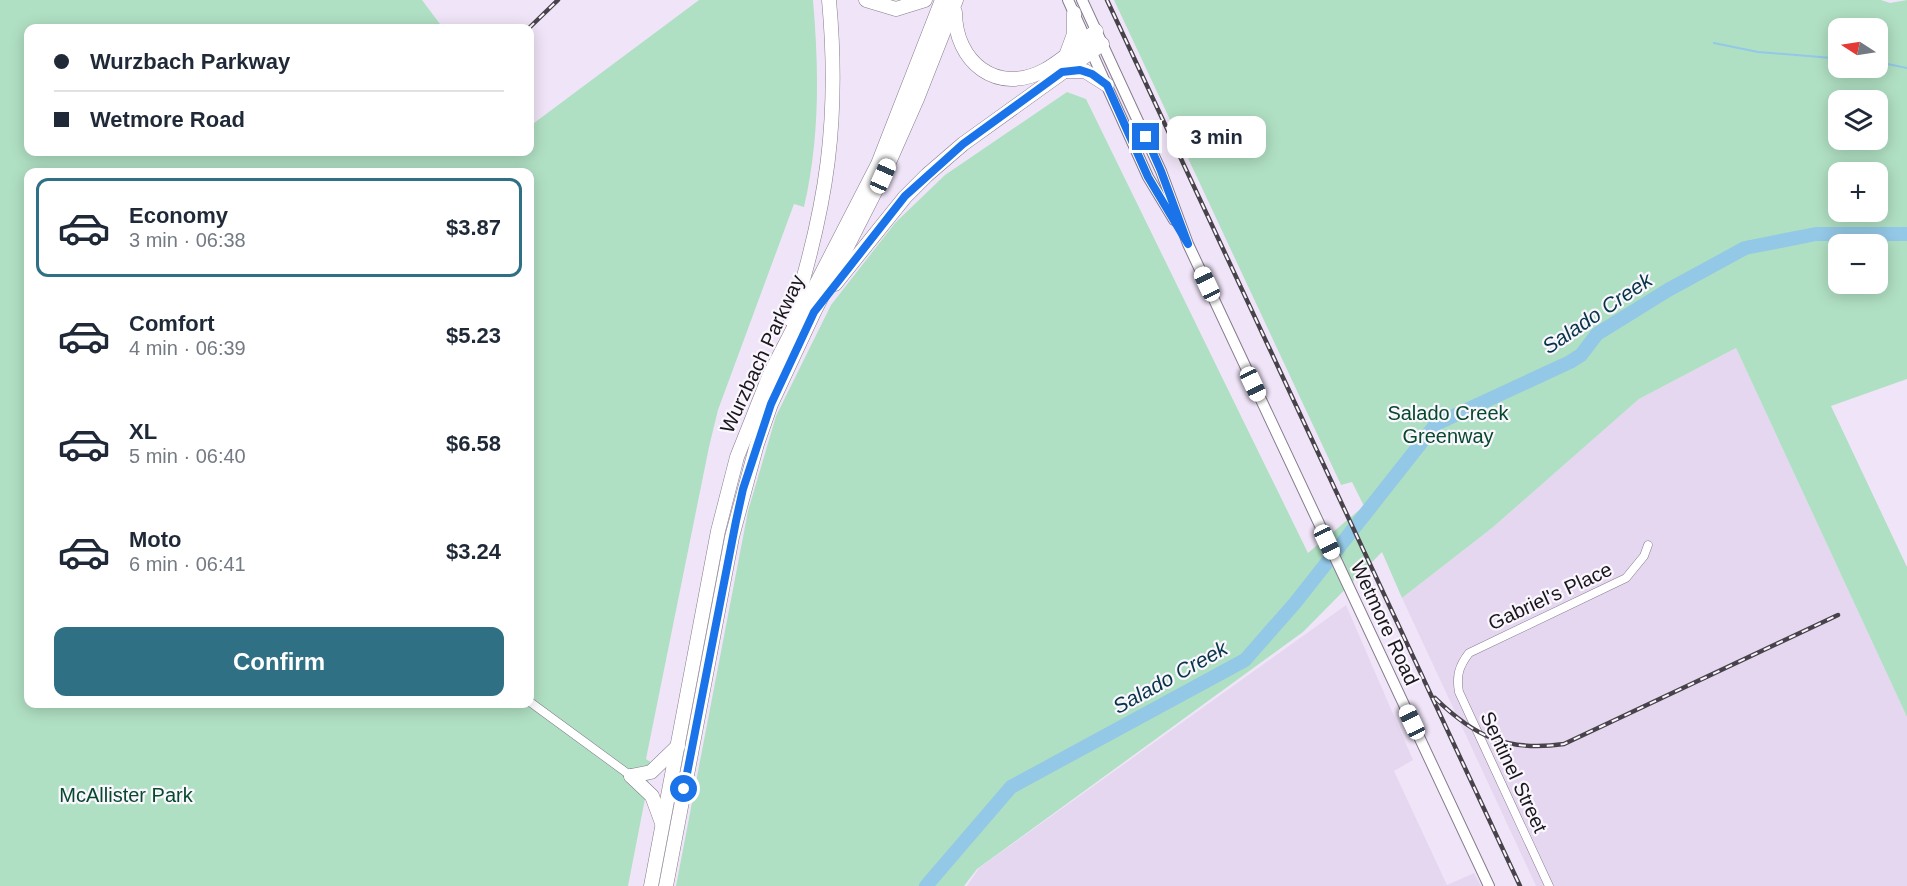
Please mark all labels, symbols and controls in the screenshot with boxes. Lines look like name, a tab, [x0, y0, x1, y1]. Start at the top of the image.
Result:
north arrow	[1828, 18, 1888, 78]
map controls	[1828, 18, 1888, 294]
text: Wurzbach Parkway	[90, 49, 290, 74]
button: layers	[1828, 90, 1888, 150]
text: Wetmore Road	[90, 107, 245, 132]
callout: 3 min	[1167, 116, 1266, 158]
route end	[1132, 123, 1159, 150]
text: 3 min	[1190, 126, 1243, 148]
car	[867, 156, 899, 196]
button: +	[1828, 162, 1888, 222]
icon: car	[57, 201, 111, 255]
text: Economy	[129, 203, 228, 228]
text: $3.87	[446, 215, 501, 240]
text: 3 min · 06:38	[129, 229, 246, 251]
button: −	[1828, 234, 1888, 294]
car	[1191, 264, 1223, 304]
water label: Salado Creek	[1538, 267, 1657, 358]
street label: Wurzbach Parkway	[716, 271, 808, 437]
icon: car	[57, 309, 111, 363]
text: Comfort	[129, 311, 215, 336]
text: $5.23	[446, 323, 501, 348]
text: 4 min · 06:39	[129, 337, 246, 359]
car	[1237, 364, 1269, 404]
park label: Salado Creek Greenway	[1387, 402, 1510, 447]
icon: car	[57, 417, 111, 471]
text: XL	[129, 419, 157, 444]
text: $6.58	[446, 431, 501, 456]
text: 5 min · 06:40	[129, 445, 246, 467]
car	[1311, 522, 1343, 562]
icon: car	[57, 525, 111, 579]
text: Moto	[129, 527, 182, 552]
text: $3.24	[446, 539, 501, 564]
text: 6 min · 06:41	[129, 553, 246, 575]
street label: Wetmore Road	[1347, 558, 1423, 688]
street label: Gabriel's Place	[1485, 558, 1615, 634]
button: Confirm	[54, 627, 504, 696]
water label: Salado Creek	[1109, 635, 1233, 718]
car	[1396, 702, 1428, 742]
street label: Sentinel Street	[1476, 708, 1552, 836]
route start	[670, 775, 697, 802]
park label: McAllister Park	[59, 784, 194, 806]

